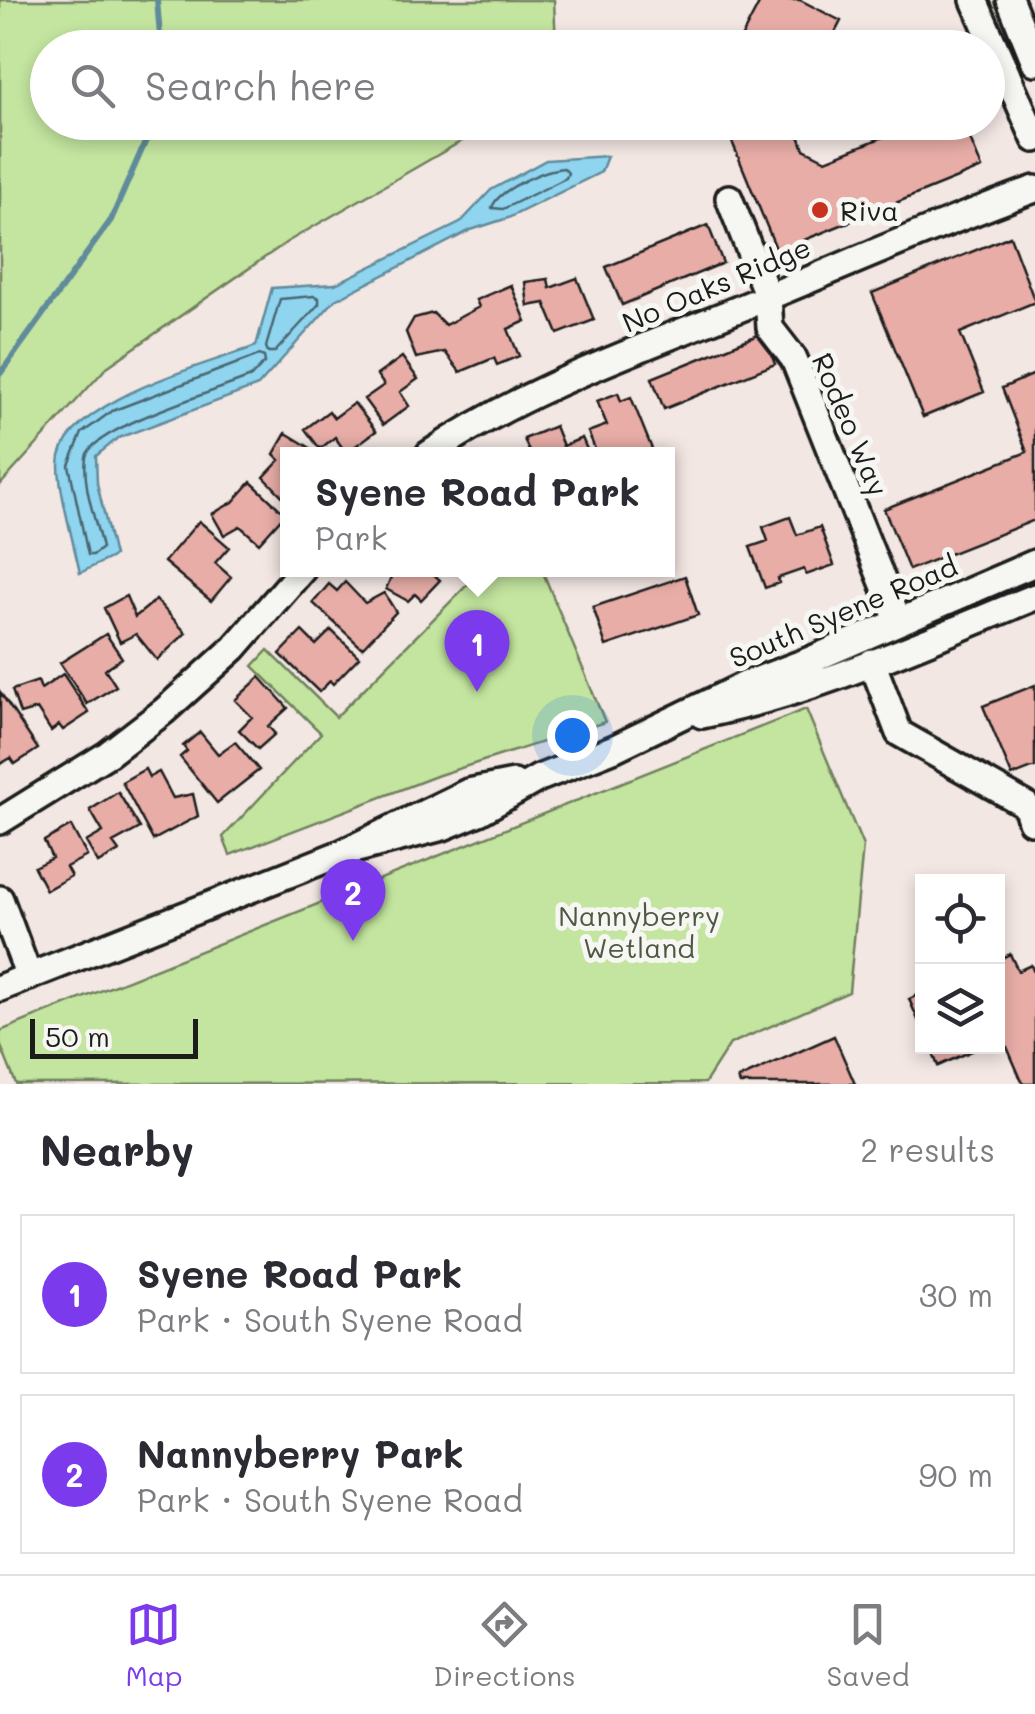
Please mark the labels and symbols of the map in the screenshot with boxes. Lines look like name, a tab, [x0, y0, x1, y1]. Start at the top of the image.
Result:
place label: Riva	[840, 192, 899, 228]
marker: Riva	[809, 199, 831, 221]
street label: No Oaks Ridge	[616, 228, 816, 340]
street label: Rodeo Way	[805, 347, 897, 501]
street label: South Syene Road	[724, 547, 962, 675]
pin: 1	[444, 610, 510, 692]
your location	[547, 710, 598, 761]
pin: 2	[320, 858, 386, 941]
park label: Nannyberry Wetland	[558, 897, 720, 965]
scale bar	[30, 1014, 198, 1058]

